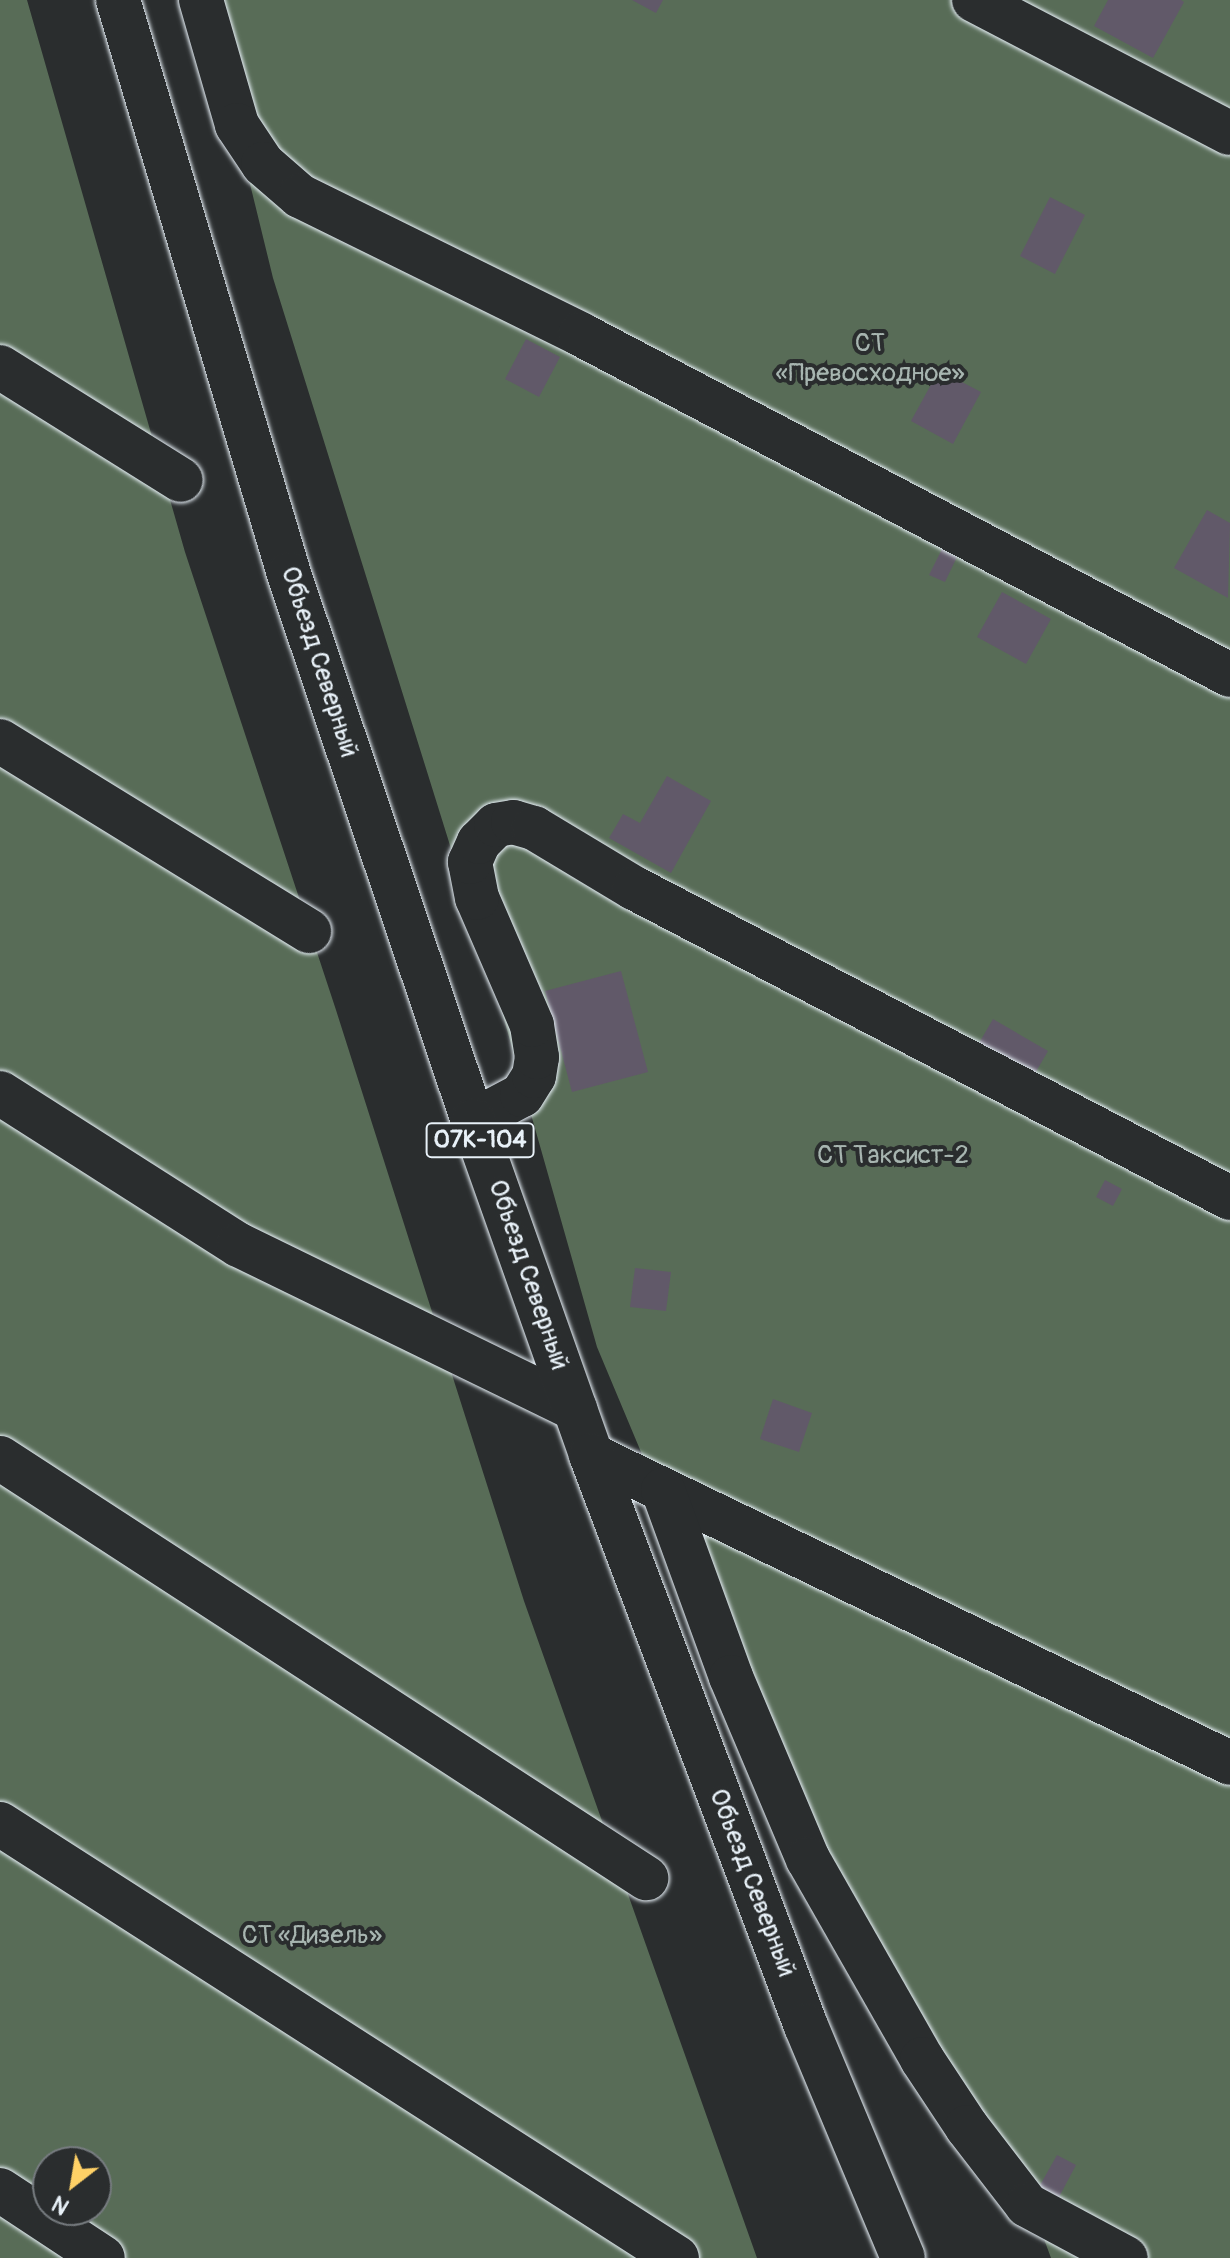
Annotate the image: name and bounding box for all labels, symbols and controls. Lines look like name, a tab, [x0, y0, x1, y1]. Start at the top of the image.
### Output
park label: СТ «Превосходное»	[775, 328, 965, 390]
street label: Обьезд Северный	[273, 563, 365, 761]
road number: 07К-104	[424, 1120, 536, 1160]
park label: СТ Таксист-2	[817, 1140, 969, 1172]
street label: Обьезд Северный	[481, 1176, 575, 1374]
street label: Обьезд Северный	[702, 1785, 802, 1981]
park label: СТ «Дизель»	[242, 1920, 382, 1952]
north arrow	[32, 2146, 112, 2226]
text: N	[47, 2189, 74, 2221]

